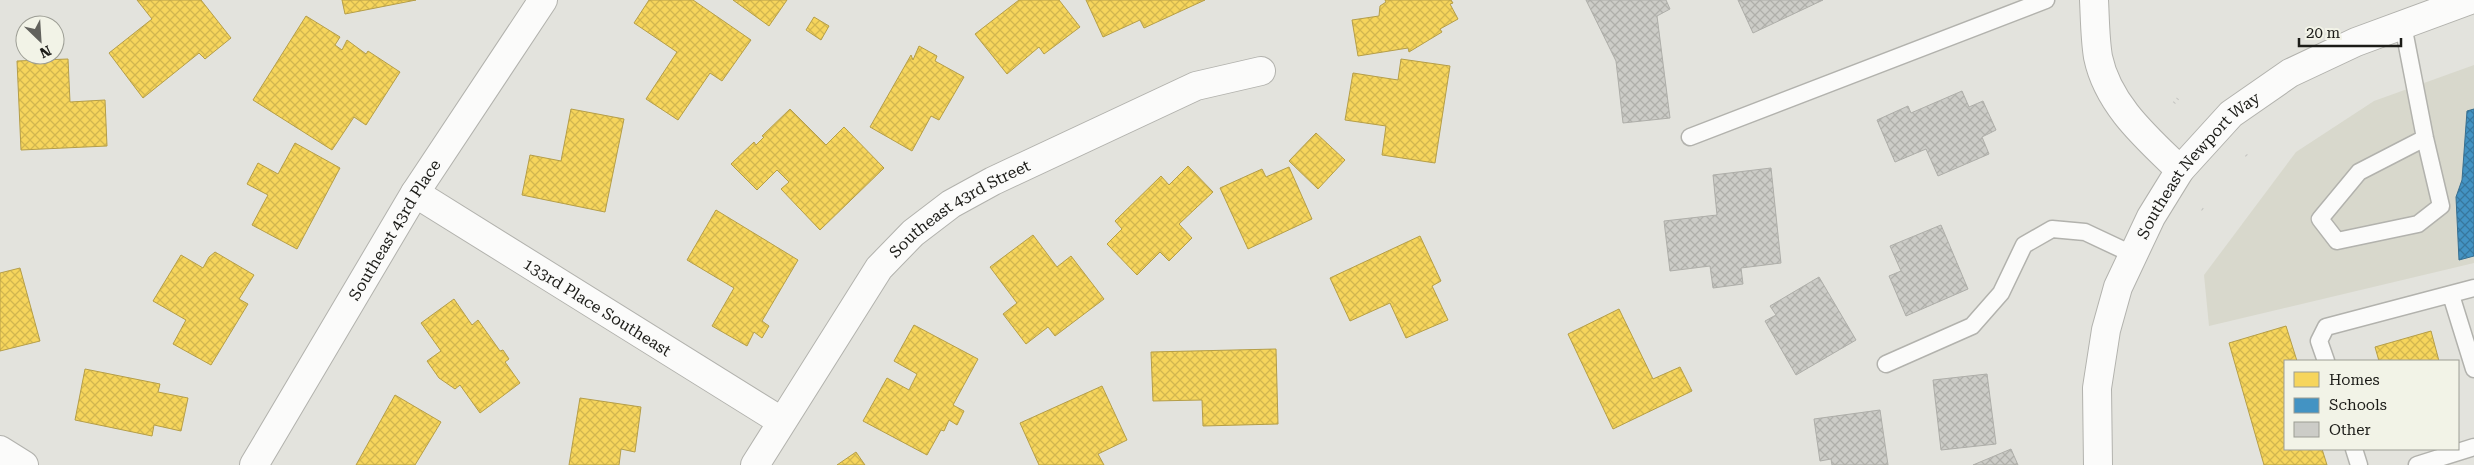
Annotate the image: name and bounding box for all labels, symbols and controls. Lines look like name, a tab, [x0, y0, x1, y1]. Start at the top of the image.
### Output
north arrow	[15, 15, 65, 65]
scale bar	[2299, 15, 2402, 47]
text: 20 m	[2306, 24, 2341, 42]
text: N	[37, 42, 54, 61]
street label: Southeast Newport Way	[2133, 88, 2264, 242]
street label: Southeast 43rd Place	[345, 156, 445, 304]
street label: Southeast 43rd Street	[885, 156, 1033, 262]
street label: 133rd Place Southeast	[520, 254, 675, 360]
legend	[2284, 360, 2459, 450]
text: Homes	[2329, 371, 2380, 389]
text: Schools	[2329, 396, 2387, 414]
text: Other	[2329, 421, 2371, 439]

